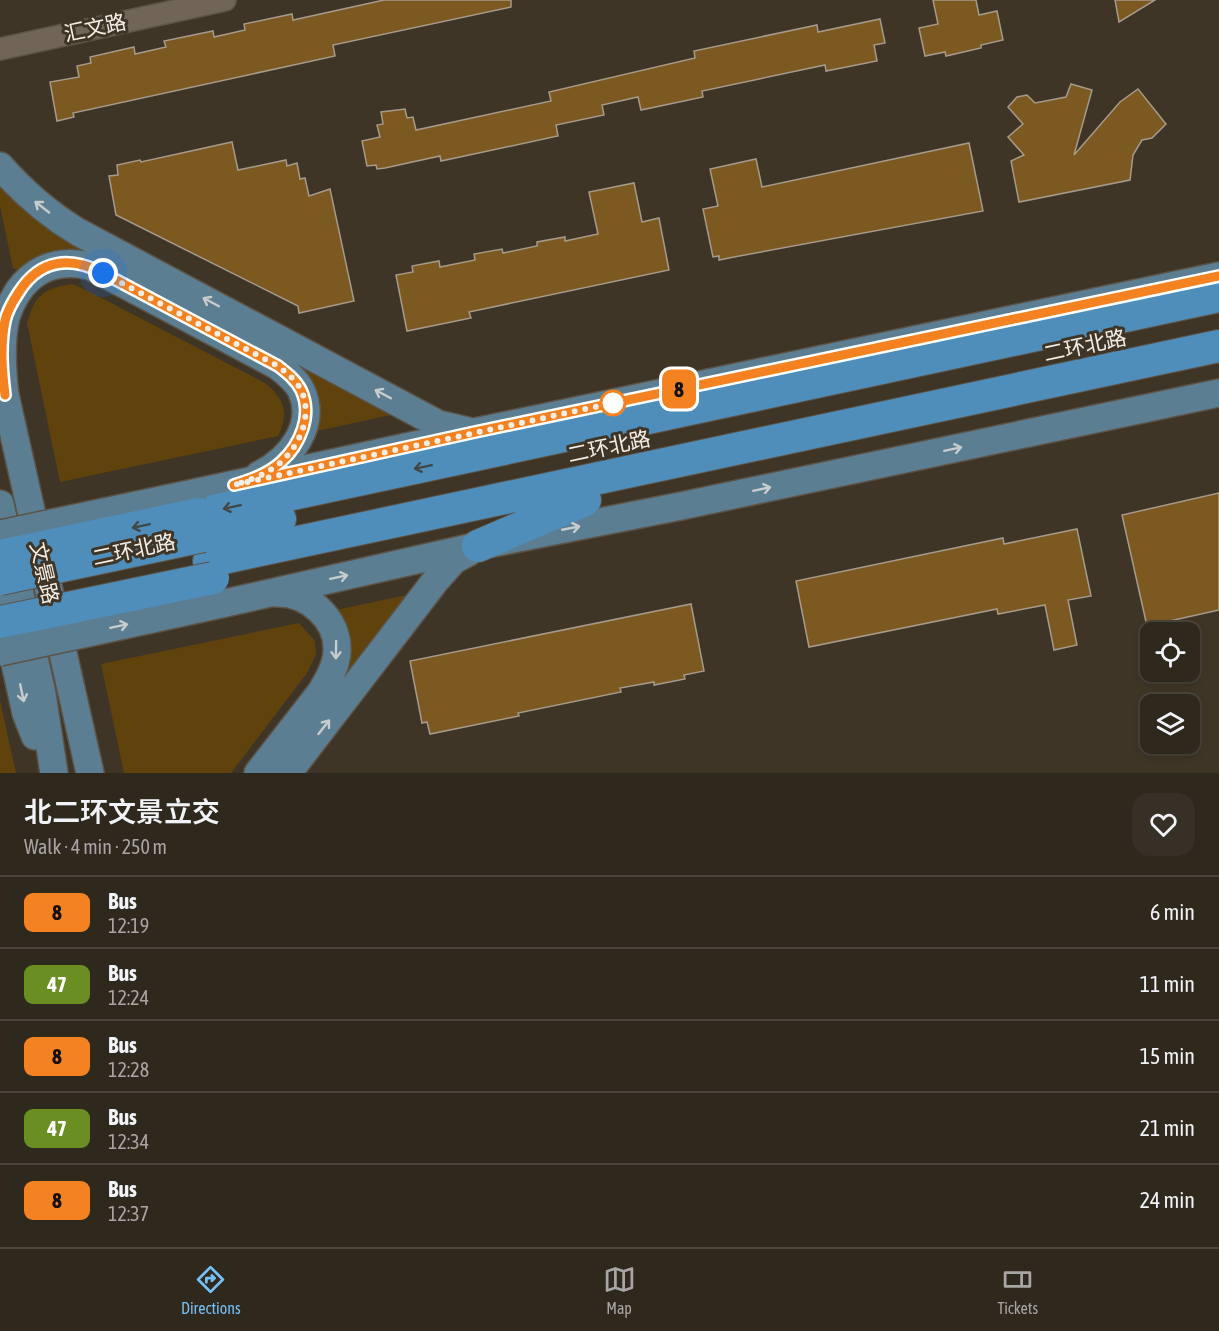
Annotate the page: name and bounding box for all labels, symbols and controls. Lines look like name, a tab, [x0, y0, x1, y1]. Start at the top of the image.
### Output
street label: 汇文路	[61, 9, 128, 45]
one-way arrow	[34, 200, 50, 213]
your location	[88, 258, 118, 288]
one-way arrow	[203, 296, 220, 308]
street label: 二环北路	[1041, 325, 1128, 365]
line badge: 8	[660, 370, 698, 408]
text: 8	[674, 377, 684, 401]
one-way arrow	[375, 387, 393, 399]
unlabelled marker	[600, 390, 626, 416]
street label: 二环北路	[565, 426, 652, 466]
one-way arrow	[942, 443, 962, 454]
one-way arrow	[413, 461, 432, 473]
one-way arrow	[752, 483, 771, 494]
one-way arrow	[223, 502, 242, 513]
one-way arrow	[132, 521, 152, 532]
one-way arrow	[561, 522, 580, 533]
street label: 二环北路	[90, 529, 177, 569]
street label: 文景路	[26, 539, 64, 606]
one-way arrow	[329, 571, 348, 583]
one-way arrow	[109, 620, 128, 632]
map controls	[1140, 622, 1200, 754]
button: locate	[1140, 622, 1200, 682]
one-way arrow	[330, 639, 341, 659]
one-way arrow	[16, 683, 28, 702]
button: layers	[1140, 694, 1200, 754]
one-way arrow	[317, 719, 330, 735]
button: heart	[1132, 793, 1195, 856]
text: 北二环文景立交	[24, 796, 220, 828]
text: Walk · 4 min · 250 m	[24, 835, 167, 858]
text: Bus	[108, 888, 137, 914]
text: 6 min	[1150, 899, 1195, 925]
text: 8	[52, 900, 62, 924]
text: 12:19	[108, 914, 149, 937]
text: Bus	[108, 960, 137, 986]
text: 11 min	[1140, 971, 1195, 997]
text: 47	[47, 972, 67, 996]
text: 12:24	[108, 986, 149, 1009]
text: Bus	[108, 1032, 137, 1058]
text: 15 min	[1140, 1043, 1195, 1069]
text: 8	[52, 1044, 62, 1068]
text: 12:28	[108, 1058, 149, 1081]
text: Bus	[108, 1104, 137, 1130]
text: 21 min	[1140, 1115, 1195, 1141]
text: 47	[47, 1116, 67, 1140]
text: 12:34	[108, 1130, 149, 1153]
text: Bus	[108, 1176, 137, 1202]
text: 24 min	[1140, 1187, 1195, 1213]
text: 8	[52, 1188, 62, 1212]
text: 12:37	[108, 1202, 149, 1225]
tab: Directions	[181, 1263, 241, 1317]
tab: Map	[603, 1263, 636, 1317]
tab: Tickets	[997, 1263, 1038, 1317]

